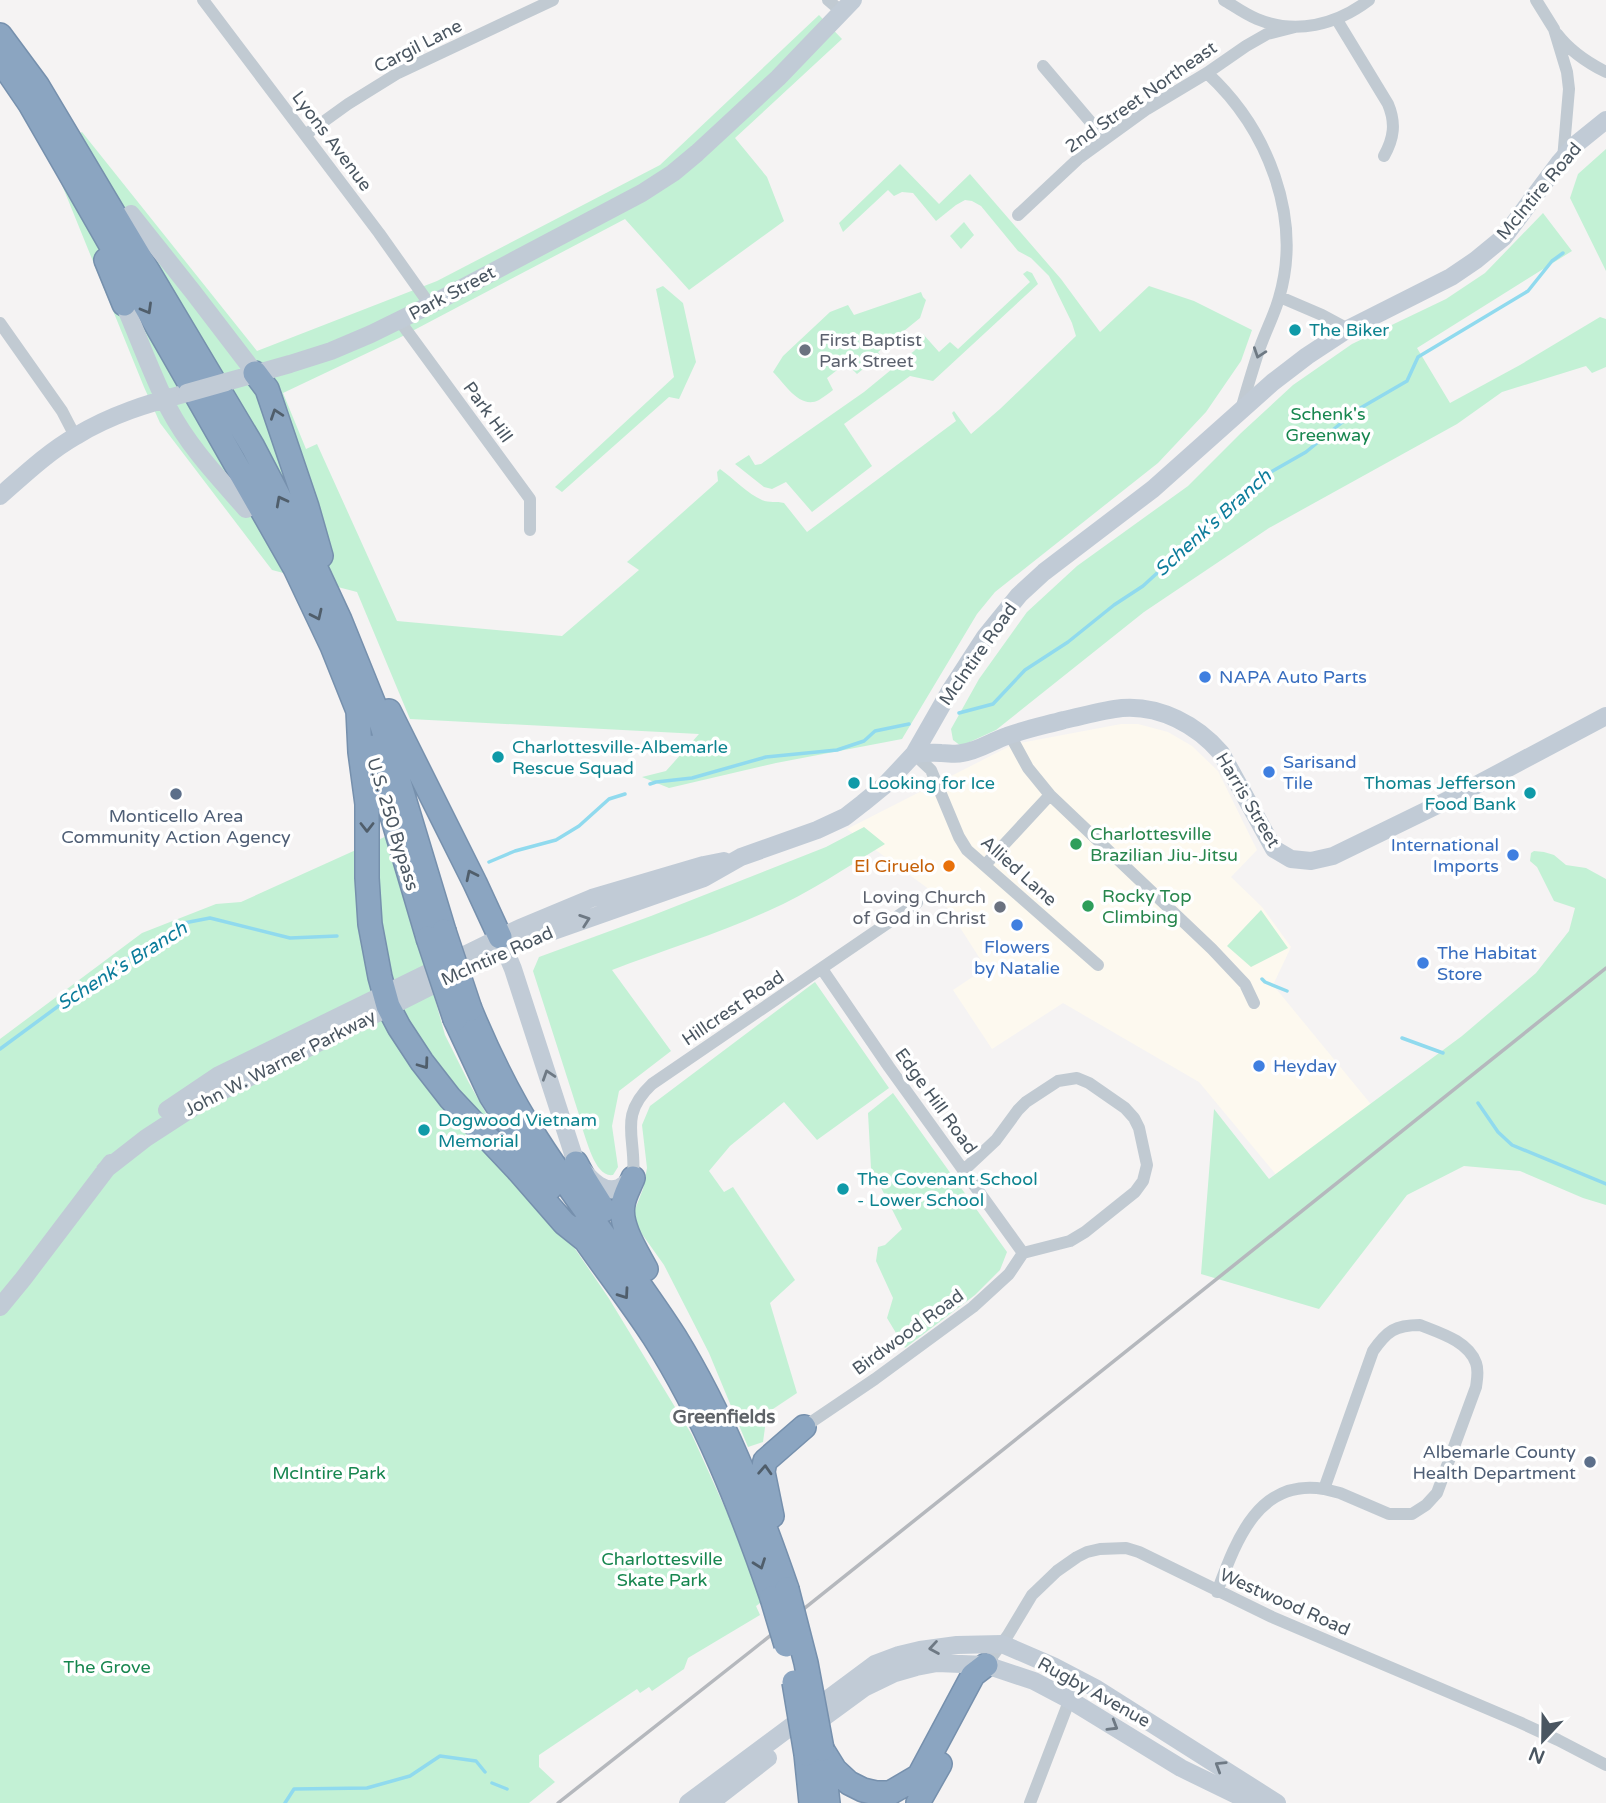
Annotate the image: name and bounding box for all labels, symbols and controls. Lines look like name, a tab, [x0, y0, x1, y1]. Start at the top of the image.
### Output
street label: Cargil Lane	[370, 14, 466, 78]
street label: 2nd Street Northeast	[1061, 36, 1221, 158]
street label: Lyons Avenue	[287, 87, 377, 195]
street label: McIntire Road	[1492, 138, 1586, 244]
street label: Park Street	[405, 261, 499, 325]
one-way arrow	[139, 301, 152, 314]
place label: The Biker	[1309, 319, 1389, 341]
marker: The Biker	[1287, 322, 1303, 338]
place label: First Baptist Park Street	[819, 329, 922, 372]
marker: First Baptist Park Street	[797, 342, 813, 358]
one-way arrow	[1253, 346, 1267, 358]
street label: Park Hill	[459, 377, 517, 447]
park label: Schenk's Greenway	[1285, 403, 1371, 446]
one-way arrow	[270, 409, 284, 421]
water label: Schenk's Branch	[1150, 465, 1276, 581]
one-way arrow	[276, 496, 290, 508]
street label: McIntire Road	[934, 598, 1022, 710]
one-way arrow	[309, 608, 323, 620]
place label: NAPA Auto Parts	[1219, 666, 1367, 688]
marker: NAPA Auto Parts	[1197, 669, 1213, 685]
place label: Charlottesville-Albemarle Rescue Squad	[512, 736, 728, 779]
marker: Charlottesville-Albemarle Rescue Squad	[490, 749, 506, 765]
street label: Harris Street	[1211, 749, 1285, 852]
place label: Sarisand Tile	[1283, 751, 1357, 794]
street label: U.S. 250 Bypass	[362, 755, 424, 893]
marker: Sarisand Tile	[1261, 764, 1277, 780]
place label: Looking for Ice	[868, 772, 995, 794]
place label: Thomas Jefferson Food Bank	[1364, 772, 1516, 815]
marker: Looking for Ice	[846, 775, 862, 791]
marker: Thomas Jefferson Food Bank	[1522, 785, 1538, 801]
marker: Monticello Area Community Action Agency	[168, 786, 184, 802]
place label: Monticello Area Community Action Agency	[61, 805, 291, 848]
one-way arrow	[359, 823, 375, 833]
place label: Charlottesville Brazilian Jiu-Jitsu	[1090, 823, 1238, 866]
street label: Allied Lane	[976, 831, 1062, 911]
place label: International Imports	[1391, 834, 1499, 877]
marker: Charlottesville Brazilian Jiu-Jitsu	[1068, 836, 1084, 852]
marker: International Imports	[1505, 847, 1521, 863]
place label: El Ciruelo	[854, 855, 935, 877]
marker: El Ciruelo	[941, 858, 957, 874]
one-way arrow	[465, 870, 479, 882]
place label: Rocky Top Climbing	[1102, 885, 1192, 928]
place label: Loving Church of God in Christ	[853, 886, 986, 929]
marker: Rocky Top Climbing	[1080, 898, 1096, 914]
marker: Loving Church of God in Christ	[992, 899, 1008, 915]
one-way arrow	[579, 914, 591, 928]
water label: Schenk's Branch	[53, 917, 191, 1015]
marker: Flowers by Natalie	[1009, 917, 1025, 933]
street label: McIntire Road	[437, 921, 557, 991]
place label: Flowers by Natalie	[974, 936, 1060, 979]
place label: The Habitat Store	[1437, 942, 1537, 985]
marker: The Habitat Store	[1415, 955, 1431, 971]
street label: Hillcrest Road	[678, 966, 788, 1050]
street label: John W. Warner Parkway	[181, 1005, 380, 1121]
street label: Edge Hill Road	[890, 1044, 982, 1158]
place label: Heyday	[1273, 1055, 1337, 1077]
one-way arrow	[416, 1056, 428, 1069]
marker: Heyday	[1251, 1058, 1267, 1074]
one-way arrow	[542, 1069, 556, 1081]
place label: Dogwood Vietnam Memorial	[438, 1109, 597, 1152]
marker: Dogwood Vietnam Memorial	[416, 1122, 432, 1138]
place label: The Covenant School - Lower School	[857, 1168, 1038, 1211]
marker: The Covenant School - Lower School	[835, 1181, 851, 1197]
street label: Birdwood Road	[848, 1284, 968, 1380]
one-way arrow	[616, 1286, 628, 1299]
district label: Greenfields	[673, 1406, 775, 1428]
place label: Albemarle County Health Department	[1412, 1441, 1576, 1484]
marker: Albemarle County Health Department	[1582, 1454, 1598, 1470]
park label: McIntire Park	[272, 1462, 386, 1484]
one-way arrow	[758, 1464, 773, 1475]
park label: Charlottesville Skate Park	[601, 1548, 723, 1591]
one-way arrow	[752, 1557, 766, 1569]
street label: Westwood Road	[1216, 1563, 1354, 1641]
one-way arrow	[928, 1640, 940, 1655]
street label: Rugby Avenue	[1034, 1652, 1154, 1732]
park label: The Grove	[63, 1656, 151, 1678]
north arrow	[1508, 1705, 1578, 1775]
one-way arrow	[1105, 1718, 1118, 1731]
text: N	[1526, 1742, 1548, 1768]
one-way arrow	[1214, 1762, 1227, 1775]

